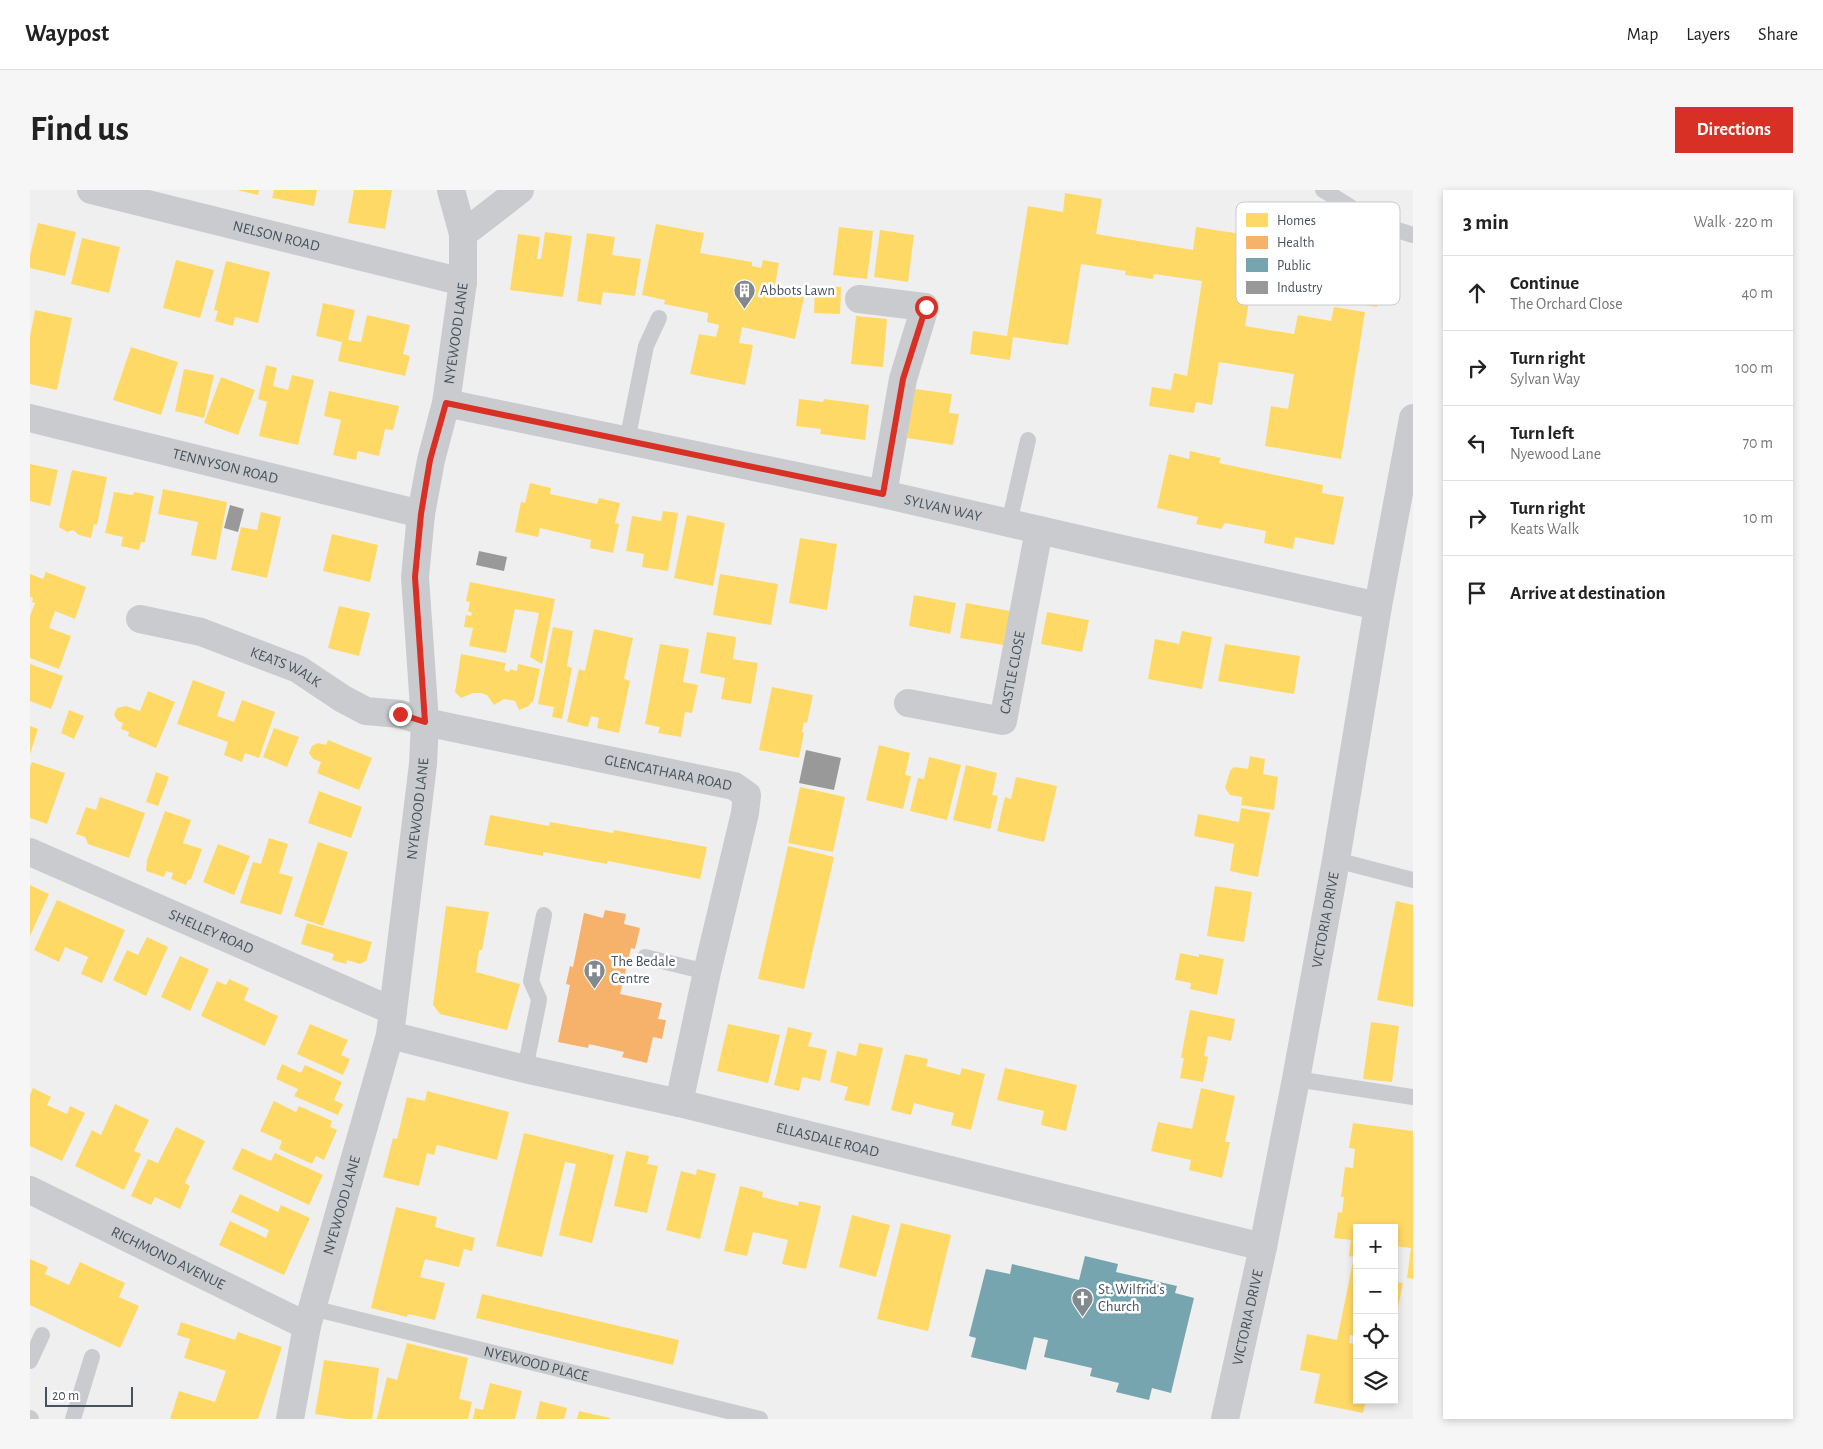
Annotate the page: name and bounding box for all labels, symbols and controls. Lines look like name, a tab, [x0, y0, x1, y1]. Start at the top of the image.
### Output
text: Waypost	[25, 22, 109, 46]
text: Map	[1627, 26, 1658, 44]
text: Layers	[1686, 26, 1730, 44]
text: Share	[1758, 26, 1798, 44]
button: Directions	[1675, 107, 1793, 153]
text: Find us	[30, 112, 129, 147]
legend	[1236, 202, 1400, 305]
text: 3 min	[1463, 212, 1509, 233]
text: Homes	[1277, 214, 1316, 228]
text: Walk · 220 m	[1694, 214, 1773, 230]
street label: NELSON ROAD	[231, 218, 322, 254]
text: Health	[1277, 236, 1314, 250]
text: Public	[1277, 259, 1311, 273]
text: Continue	[1510, 274, 1579, 293]
building icon: Abbots Lawn	[732, 278, 756, 309]
icon: ahead	[1463, 279, 1491, 307]
text: Industry	[1277, 281, 1323, 295]
street label: NYEWOOD LANE	[441, 282, 470, 385]
place label: Abbots Lawn	[760, 283, 835, 298]
text: 40 m	[1741, 285, 1773, 301]
route start	[915, 296, 938, 319]
text: The Orchard Close	[1510, 296, 1623, 312]
text: Turn right	[1510, 349, 1585, 368]
icon: right	[1463, 354, 1491, 382]
text: 100 m	[1735, 360, 1773, 376]
text: Sylvan Way	[1510, 371, 1580, 387]
text: Turn left	[1510, 424, 1574, 443]
icon: left	[1463, 429, 1491, 457]
text: 70 m	[1742, 435, 1773, 451]
street label: TENNYSON ROAD	[171, 446, 280, 486]
text: Nyewood Lane	[1510, 446, 1601, 462]
street label: SYLVAN WAY	[903, 492, 983, 524]
text: Turn right	[1510, 499, 1585, 518]
icon: right	[1463, 504, 1491, 532]
text: 10 m	[1744, 510, 1773, 526]
text: Keats Walk	[1510, 521, 1579, 537]
icon: arrive	[1463, 579, 1491, 607]
text: Arrive at destination	[1510, 584, 1666, 603]
street label: CASTLE CLOSE	[997, 630, 1027, 715]
street label: KEATS WALK	[248, 644, 324, 690]
route end	[389, 703, 412, 726]
street label: GLENCATHARA ROAD	[603, 752, 734, 793]
street label: NYEWOOD LANE	[404, 758, 431, 860]
street label: VICTORIA DRIVE	[1309, 871, 1341, 969]
street label: SHELLEY ROAD	[167, 906, 256, 957]
place label: The Bedale Centre	[611, 954, 676, 986]
hospital icon: The Bedale Centre	[583, 958, 607, 989]
street label: ELLASDALE ROAD	[775, 1120, 881, 1160]
street label: NYEWOOD LANE	[320, 1154, 363, 1257]
street label: RICHMOND AVENUE	[109, 1224, 228, 1292]
map controls	[1353, 1224, 1398, 1404]
button: +	[1353, 1224, 1398, 1269]
street label: VICTORIA DRIVE	[1230, 1268, 1265, 1367]
button: −	[1353, 1269, 1398, 1314]
place label: St. Wilfrid's Church	[1098, 1282, 1165, 1314]
church icon: St. Wilfrid's Church	[1070, 1286, 1094, 1317]
button: locate	[1353, 1314, 1398, 1359]
street label: NYEWOOD PLACE	[482, 1343, 590, 1384]
button: layers	[1353, 1359, 1398, 1404]
scale bar	[45, 1384, 132, 1407]
text: 20 m	[52, 1389, 79, 1403]

